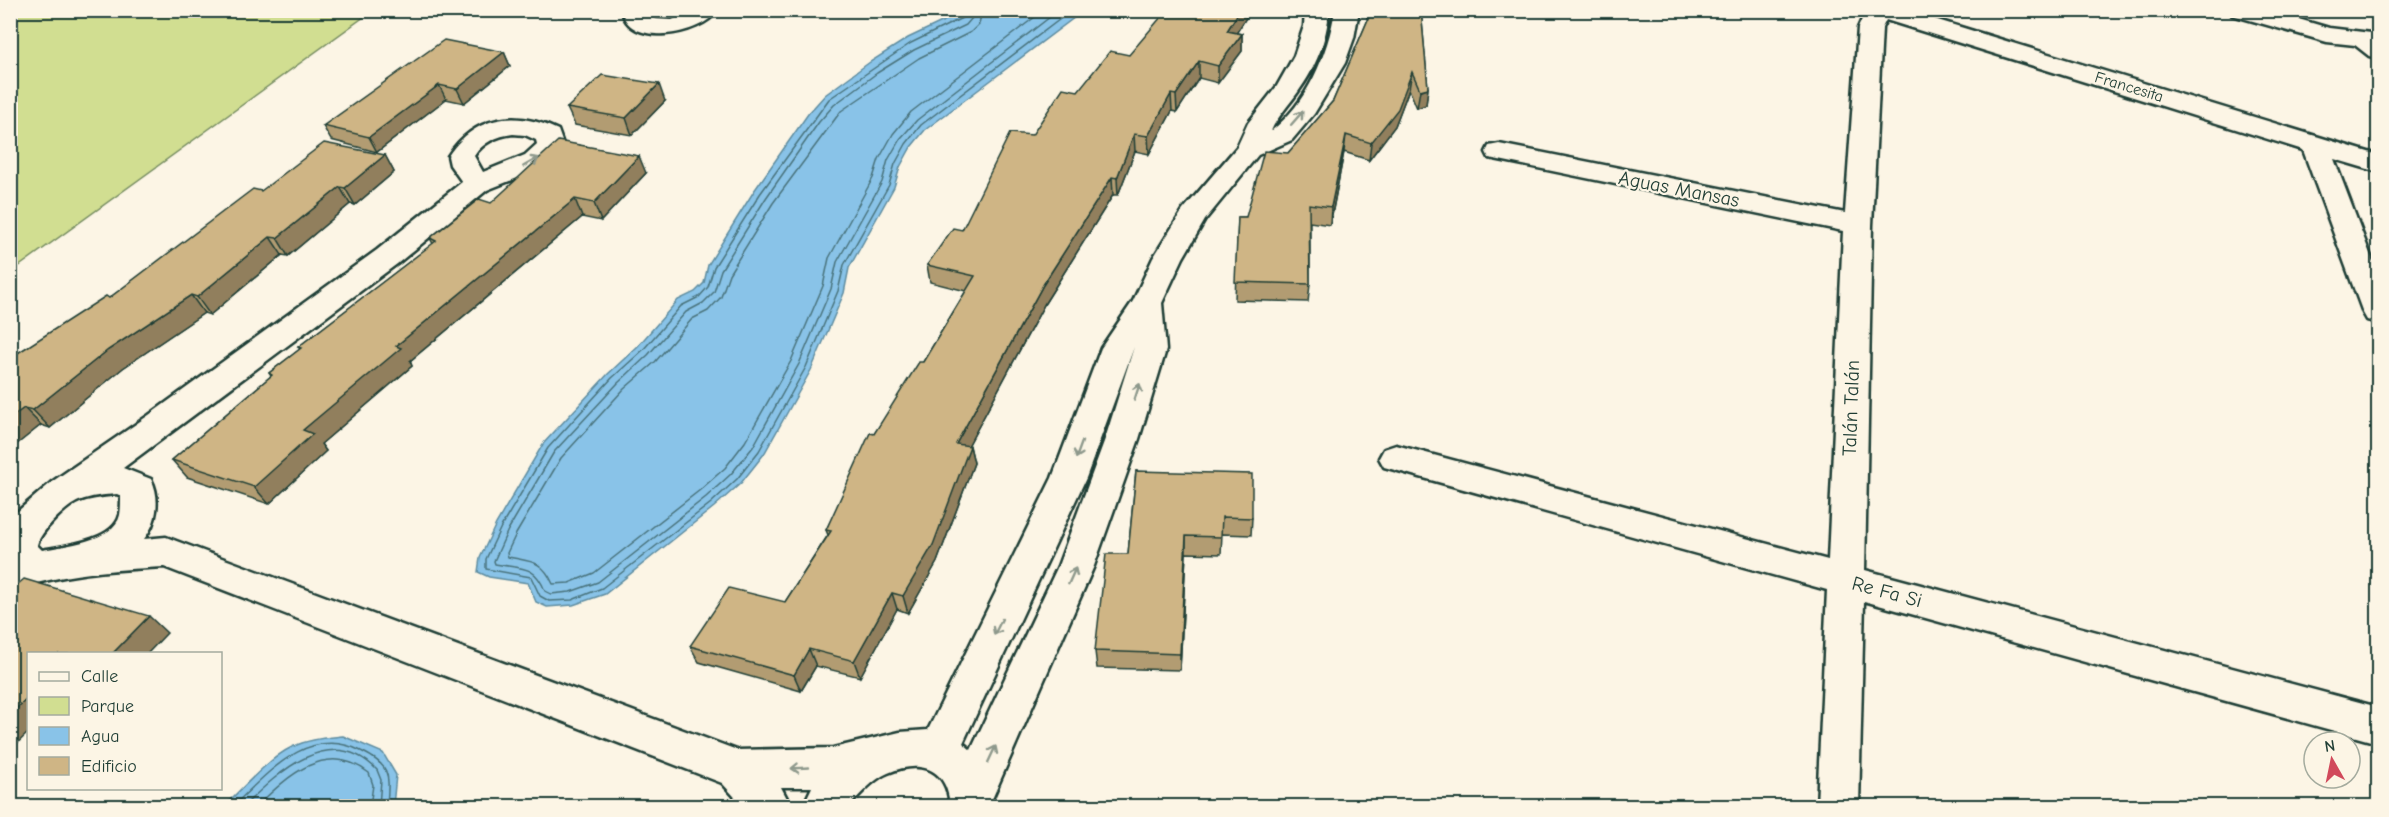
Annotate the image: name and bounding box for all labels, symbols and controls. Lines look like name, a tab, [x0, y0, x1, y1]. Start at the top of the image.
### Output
street label: Francesita	[2093, 68, 2165, 106]
one-way arrow	[1290, 111, 1304, 126]
one-way arrow	[522, 156, 539, 168]
street label: Aguas Mansas	[1617, 166, 1741, 212]
street label: Talán Talán	[1838, 360, 1864, 456]
one-way arrow	[1132, 383, 1143, 402]
one-way arrow	[1073, 441, 1084, 459]
one-way arrow	[1067, 567, 1078, 585]
street label: Re Fa Si	[1850, 572, 1924, 612]
one-way arrow	[991, 618, 1003, 636]
legend	[27, 652, 222, 790]
text: Calle	[81, 666, 118, 687]
text: Parque	[81, 696, 134, 717]
text: Agua	[81, 726, 119, 747]
north arrow	[2302, 730, 2362, 790]
text: N	[2323, 736, 2336, 756]
one-way arrow	[987, 745, 999, 763]
text: Edificio	[81, 756, 137, 777]
one-way arrow	[790, 763, 810, 774]

